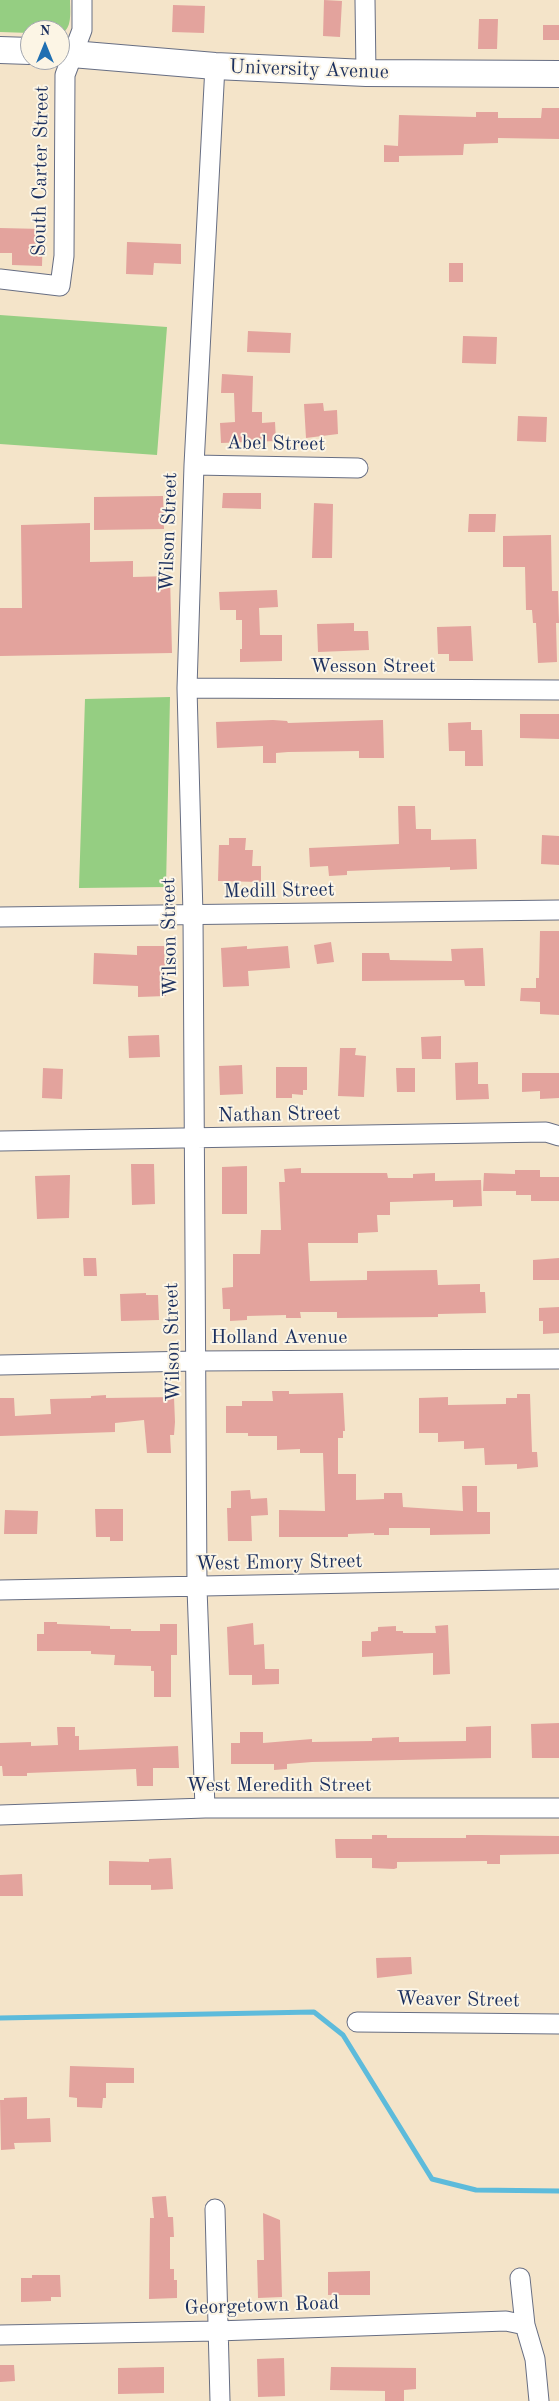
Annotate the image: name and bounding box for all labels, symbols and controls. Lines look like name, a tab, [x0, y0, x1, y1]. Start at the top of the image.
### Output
north arrow	[20, 20, 70, 70]
text: N	[40, 24, 50, 38]
street label: University Avenue	[229, 55, 389, 85]
street label: South Carter Street	[28, 85, 54, 257]
street label: Abel Street	[226, 431, 326, 457]
street label: Wilson Street	[155, 472, 183, 592]
street label: Wesson Street	[310, 655, 436, 679]
street label: Wilson Street	[157, 877, 183, 997]
street label: Medill Street	[223, 878, 335, 904]
street label: Nathan Street	[218, 1102, 340, 1128]
street label: Wilson Street	[160, 1282, 186, 1402]
street label: Holland Avenue	[211, 1326, 347, 1350]
street label: West Emory Street	[195, 1550, 363, 1576]
street label: West Meredith Street	[186, 1774, 372, 1798]
street label: Weaver Street	[396, 1987, 520, 2013]
street label: Georgetown Road	[184, 2291, 340, 2321]

